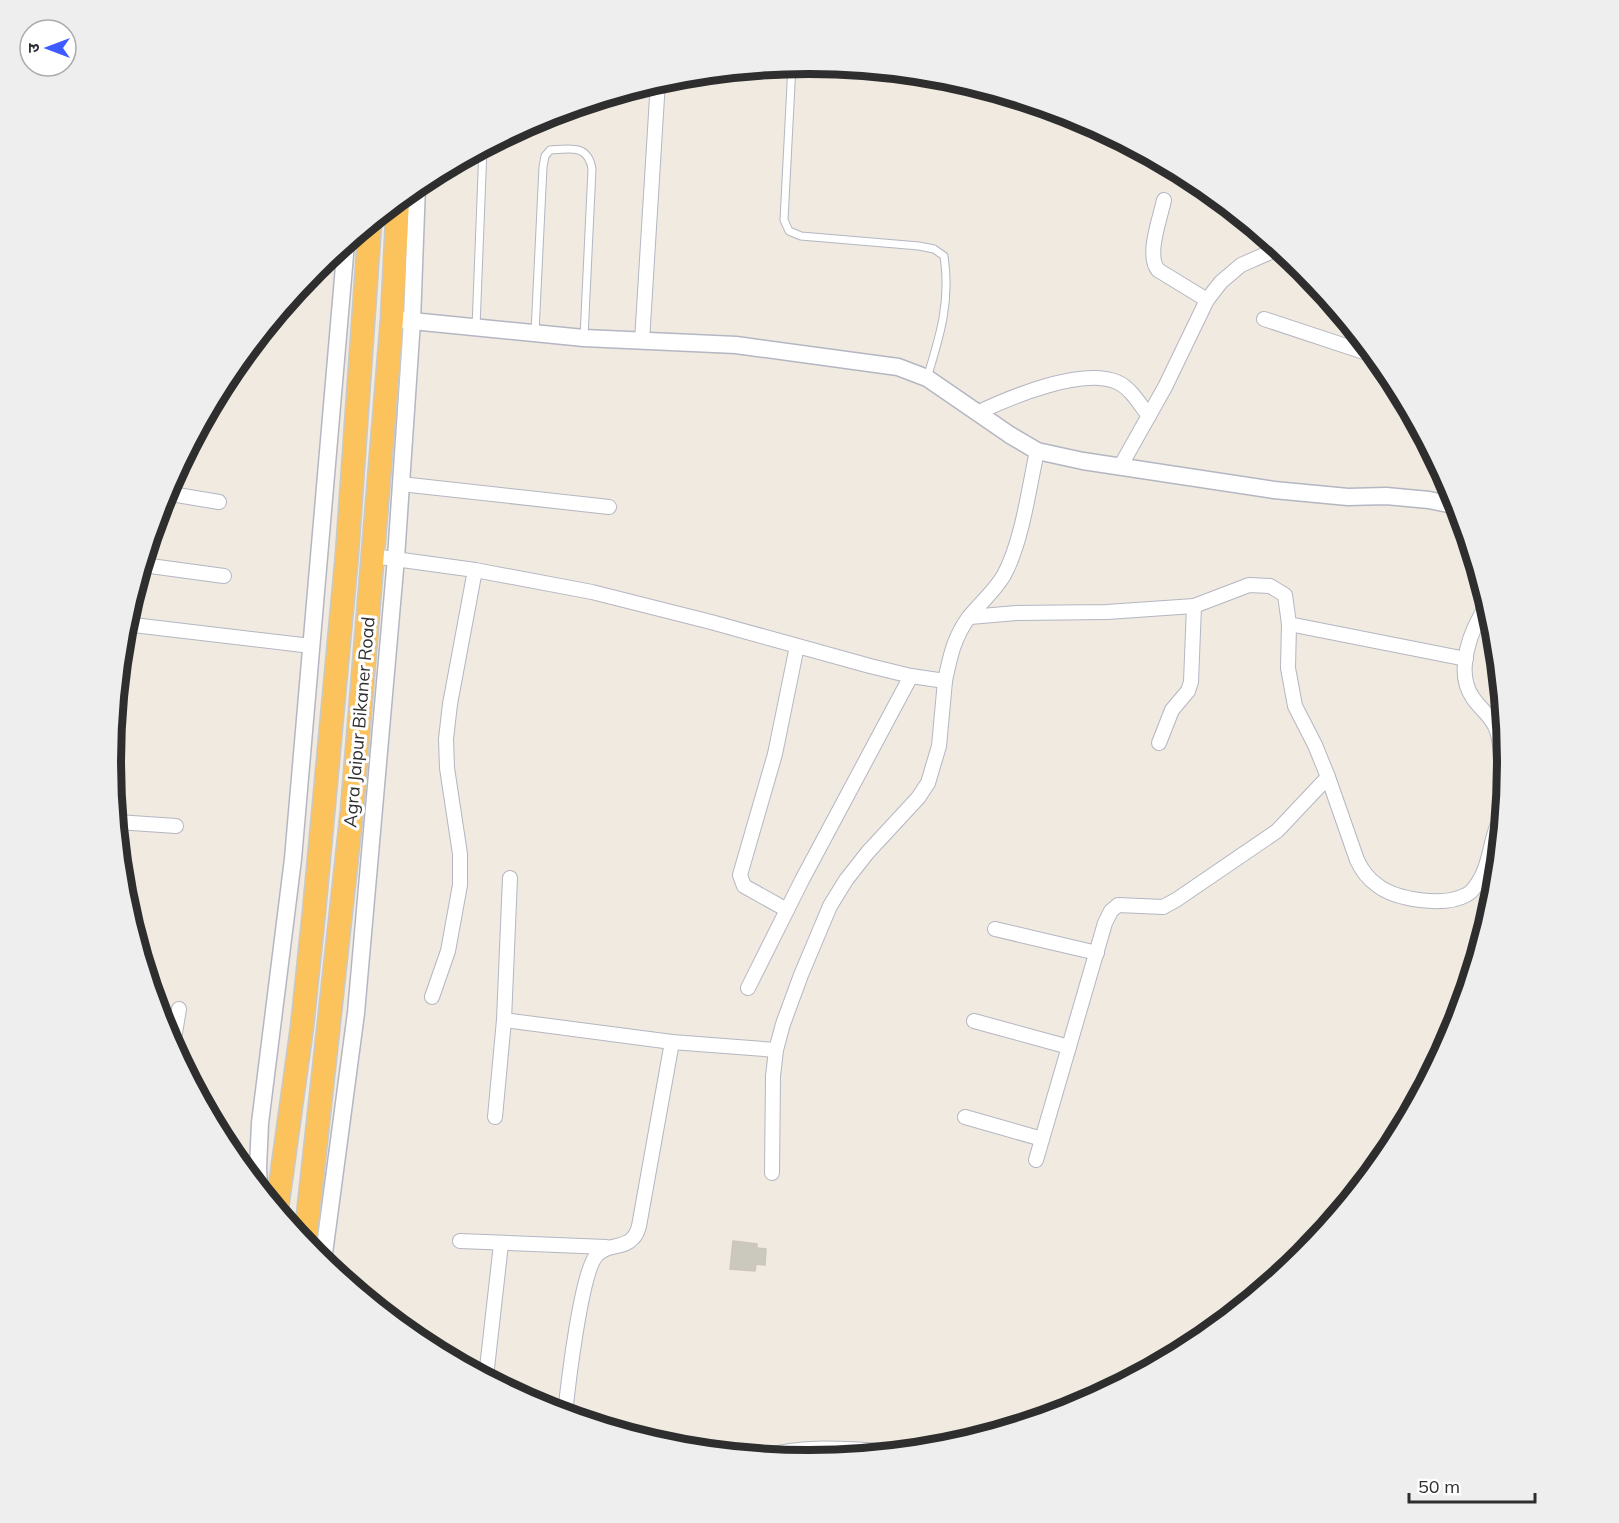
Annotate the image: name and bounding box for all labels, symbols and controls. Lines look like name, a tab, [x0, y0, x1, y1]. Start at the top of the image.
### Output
north arrow	[18, 18, 78, 78]
text: उ	[23, 43, 43, 53]
street label: Agra Jaipur Bikaner Road	[338, 616, 380, 828]
scale bar	[1409, 1466, 1535, 1504]
text: 50 m	[1418, 1475, 1460, 1498]

